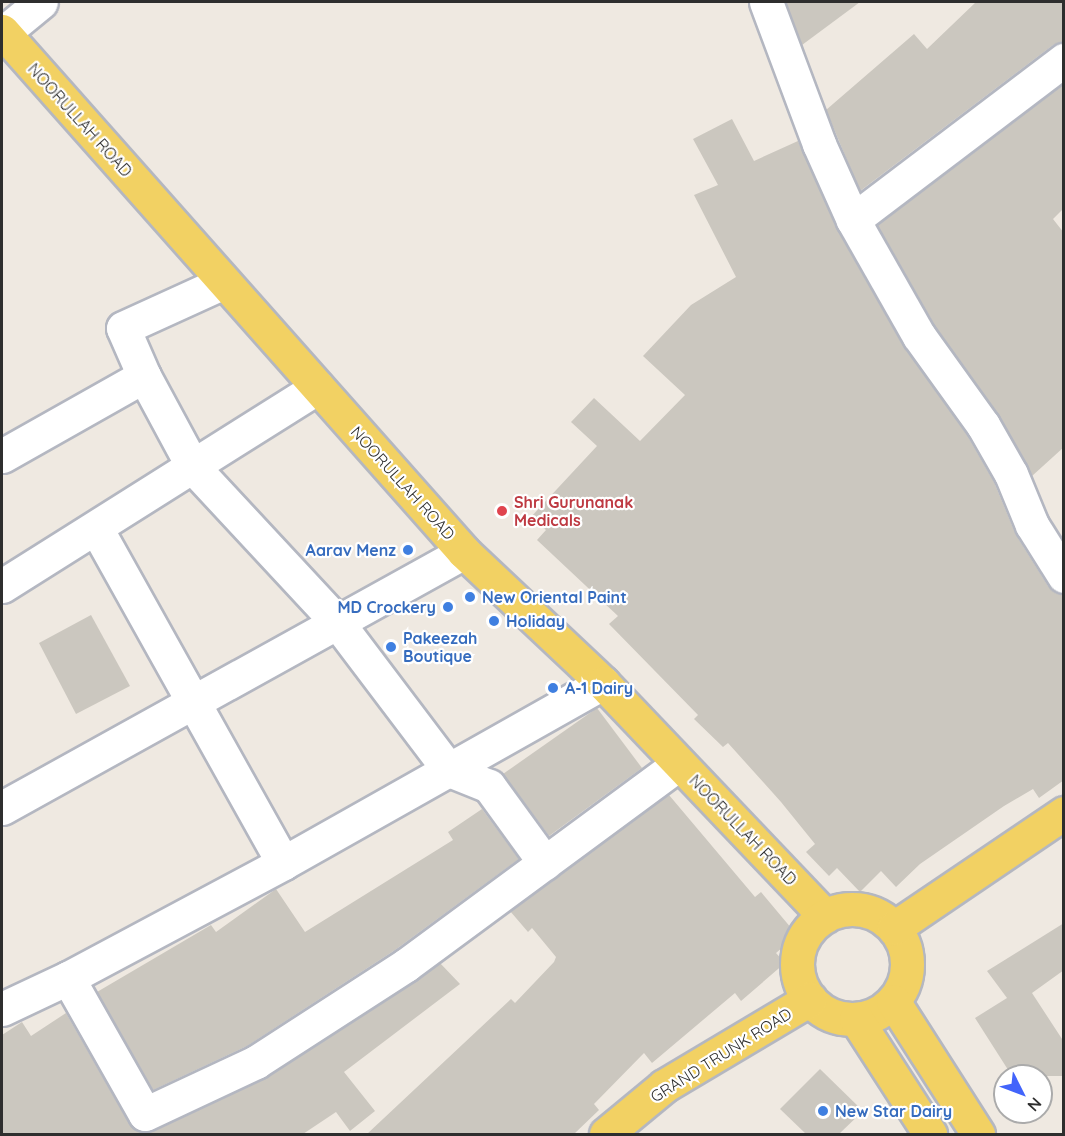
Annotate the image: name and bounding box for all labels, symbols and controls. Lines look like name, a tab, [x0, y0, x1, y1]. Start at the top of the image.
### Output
street label: NOORULLAH ROAD	[24, 59, 136, 181]
street label: NOORULLAH ROAD	[347, 422, 459, 544]
place label: Shri Gurunanak Medicals	[514, 492, 633, 530]
marker: Shri Gurunanak Medicals	[495, 504, 509, 518]
place label: Aarav Menz	[306, 540, 396, 560]
marker: Aarav Menz	[401, 543, 415, 557]
place label: New Oriental Paint	[482, 587, 627, 607]
marker: New Oriental Paint	[463, 590, 477, 604]
place label: MD Crockery	[338, 597, 436, 617]
marker: MD Crockery	[441, 600, 455, 614]
place label: Holiday	[506, 611, 565, 631]
marker: Holiday	[487, 614, 501, 628]
place label: Pakeezah Boutique	[403, 628, 477, 666]
marker: Pakeezah Boutique	[384, 640, 398, 654]
place label: A-1 Dairy	[565, 678, 633, 698]
marker: A-1 Dairy	[546, 681, 560, 695]
street label: NOORULLAH ROAD	[685, 771, 801, 889]
street label: GRAND TRUNK ROAD	[647, 1004, 795, 1106]
north arrow	[993, 1064, 1053, 1124]
text: N	[1024, 1094, 1046, 1116]
place label: New Star Dairy	[835, 1101, 952, 1121]
marker: New Star Dairy	[816, 1104, 830, 1118]

